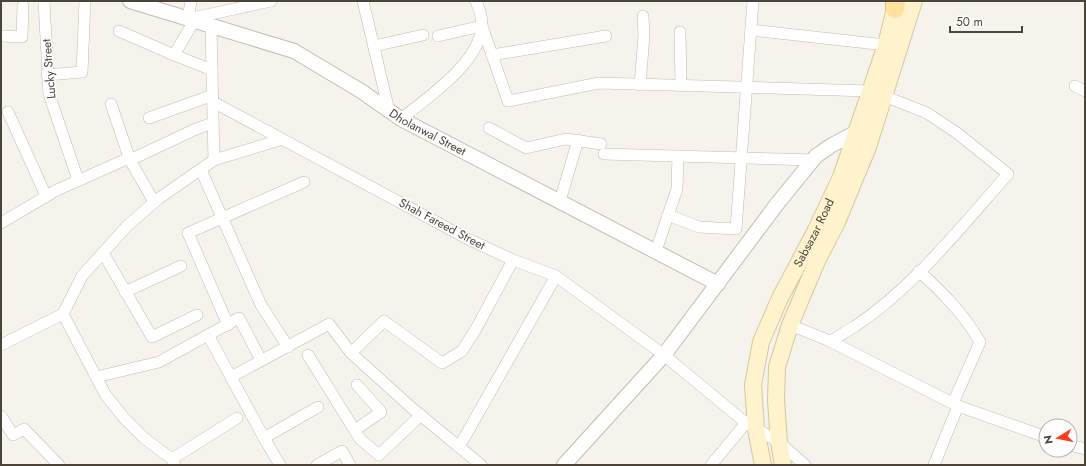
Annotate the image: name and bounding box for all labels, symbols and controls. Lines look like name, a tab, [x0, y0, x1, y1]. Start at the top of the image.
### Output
scale bar	[950, 8, 1022, 34]
text: 50 m	[956, 13, 983, 31]
street label: Lucky Street	[37, 38, 61, 100]
street label: Dholanwal Street	[385, 104, 469, 160]
street label: Shah Fareed Street	[396, 194, 488, 254]
street label: Sabsazar Road	[789, 195, 839, 270]
north arrow	[1038, 418, 1078, 458]
text: N	[1040, 434, 1057, 445]

